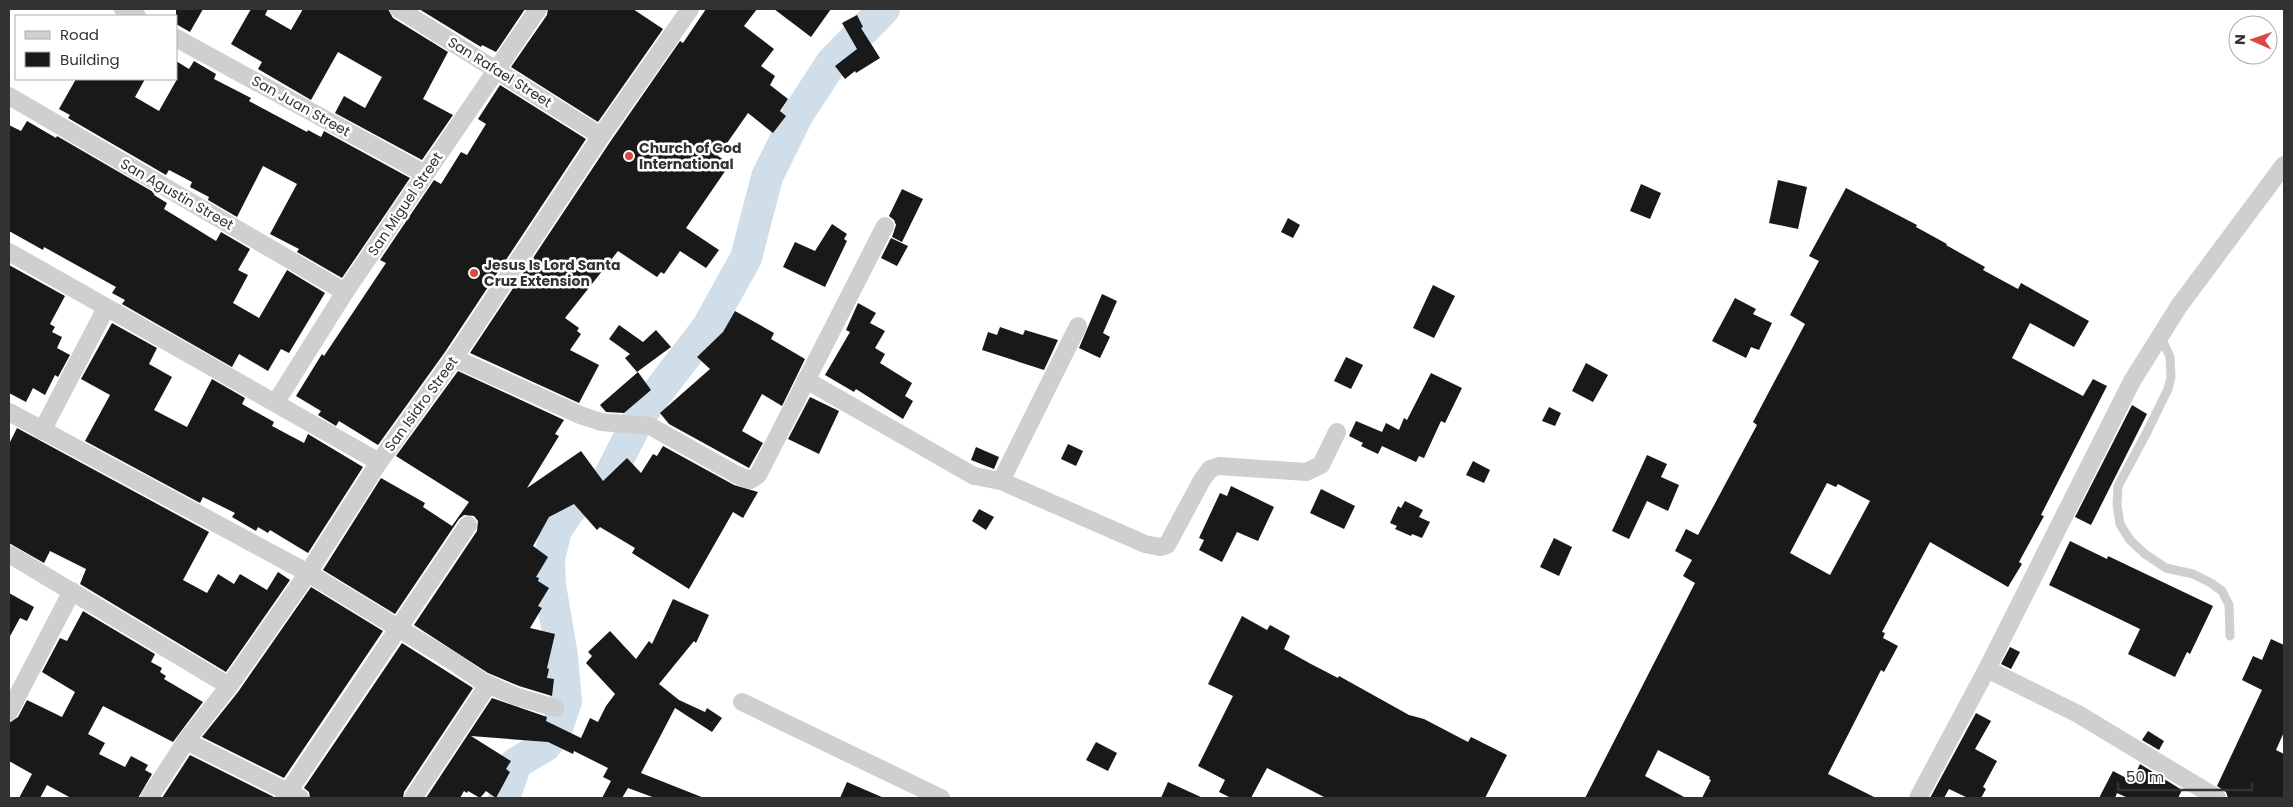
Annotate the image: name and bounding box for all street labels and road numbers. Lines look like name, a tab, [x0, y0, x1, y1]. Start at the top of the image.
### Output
street label: San Rafael Street	[444, 32, 556, 112]
street label: San Juan Street	[248, 71, 354, 141]
street label: San Miguel Street	[363, 148, 447, 260]
street label: San Agustin Street	[117, 153, 237, 235]
street label: San Isidro Street	[380, 352, 462, 456]

